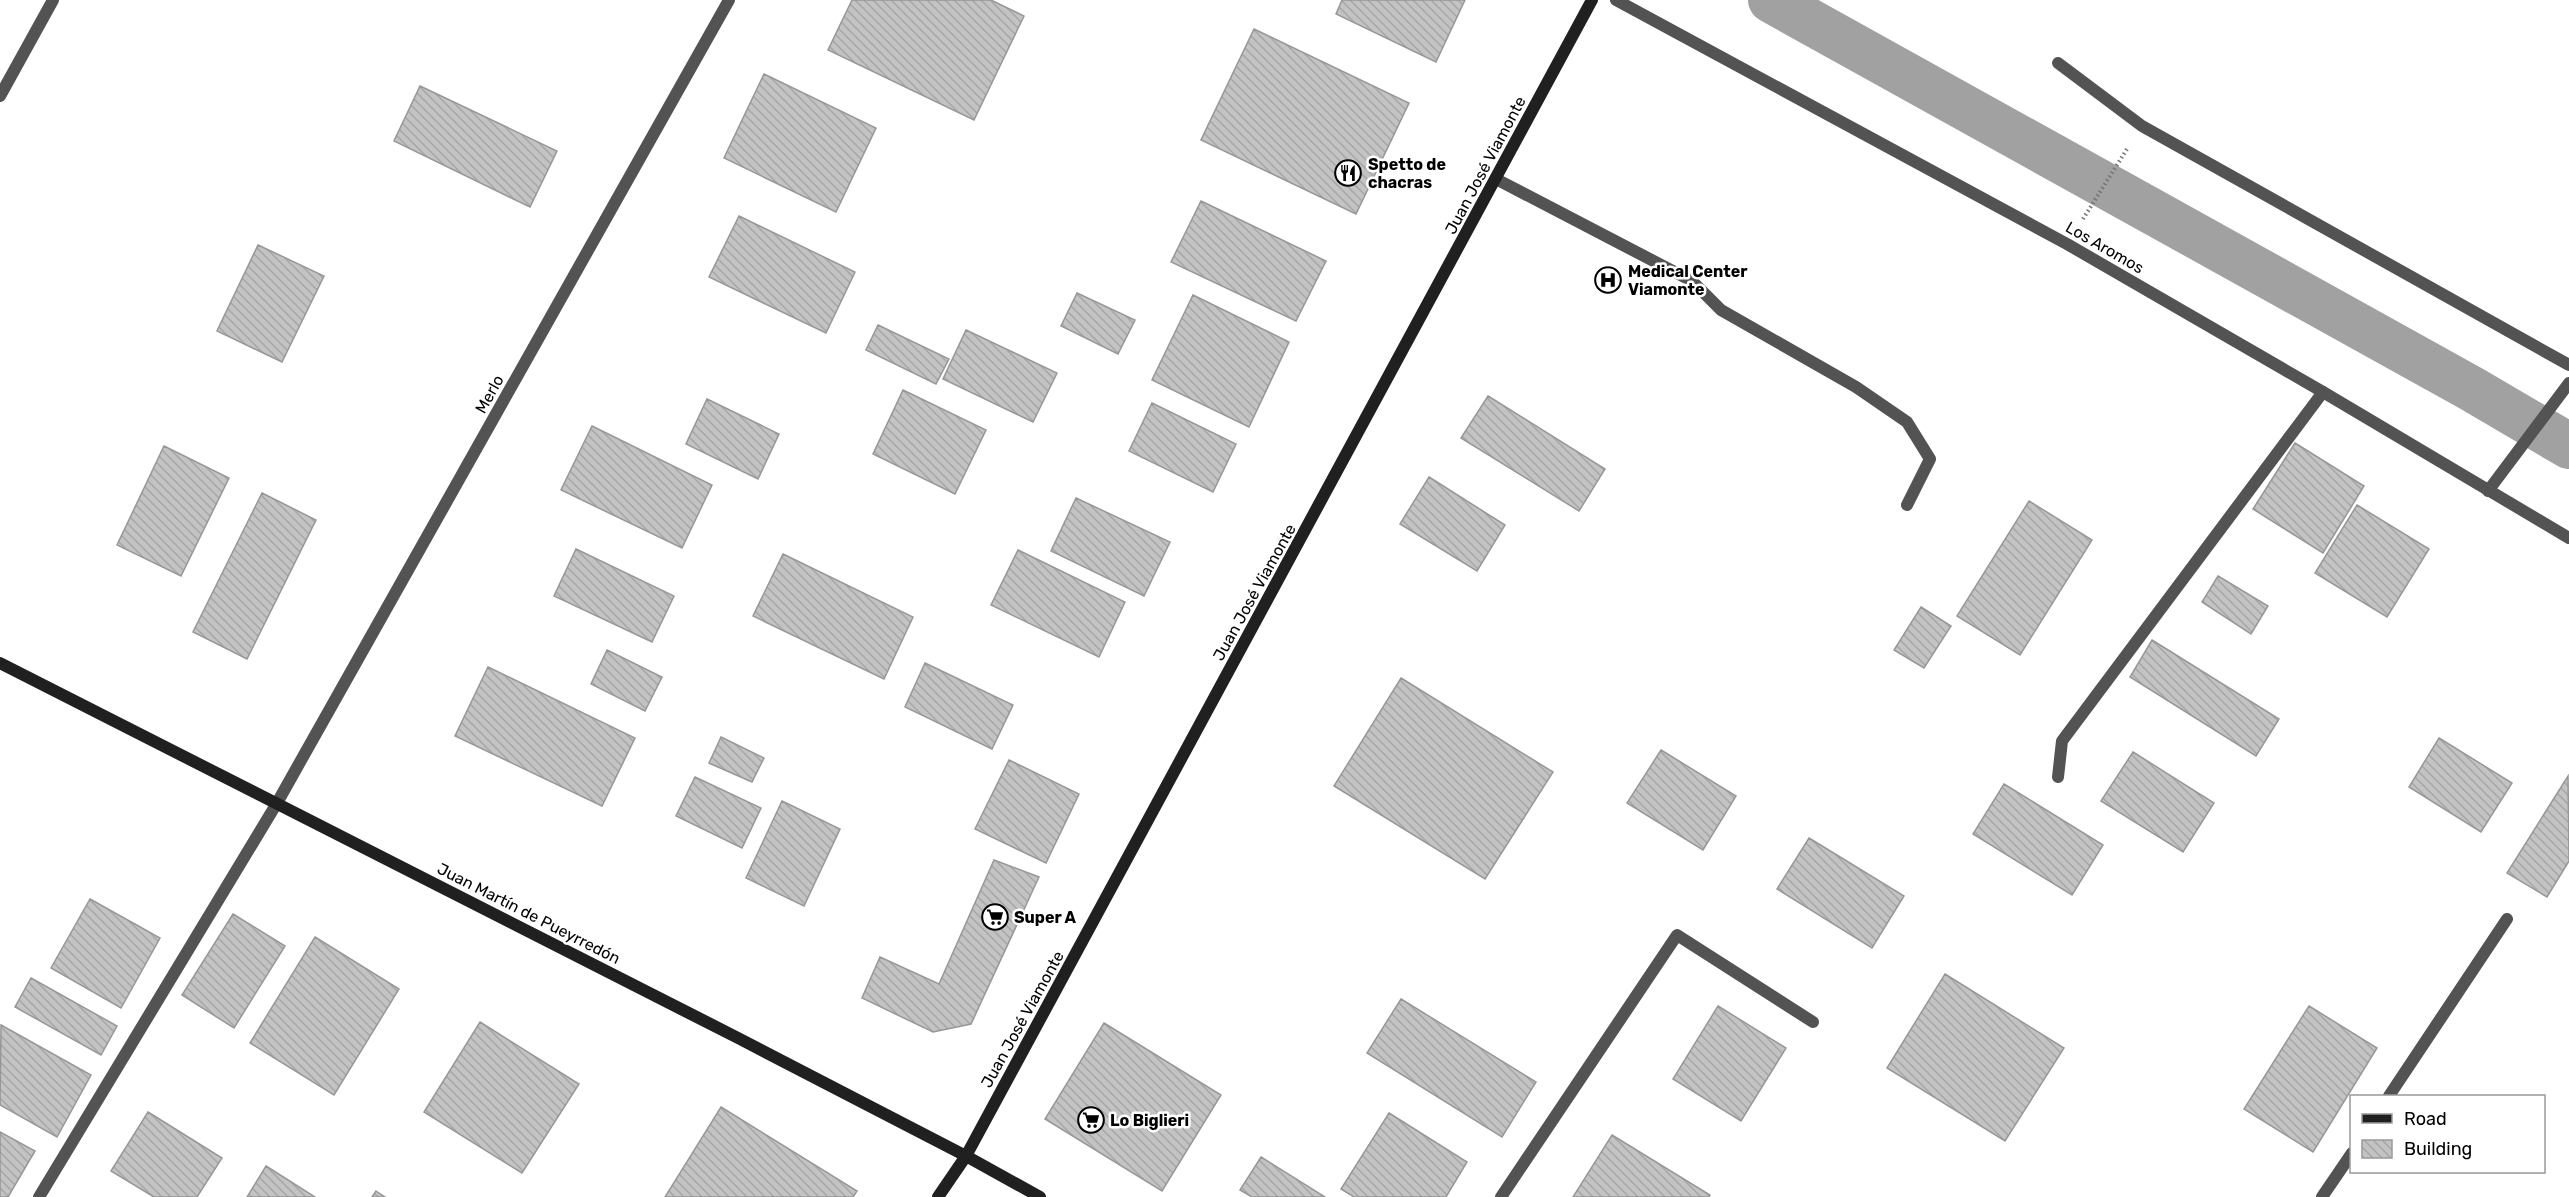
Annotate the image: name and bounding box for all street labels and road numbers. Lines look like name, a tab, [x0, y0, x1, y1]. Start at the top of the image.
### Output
street label: Juan José Viamonte	[1441, 93, 1530, 237]
street label: Los Aromos	[2062, 217, 2147, 277]
street label: Merlo	[471, 372, 508, 417]
street label: Juan José Viamonte	[1209, 521, 1300, 664]
street label: Juan Martín de Pueyrredón	[434, 859, 623, 968]
street label: Juan José Viamonte	[977, 948, 1068, 1091]

